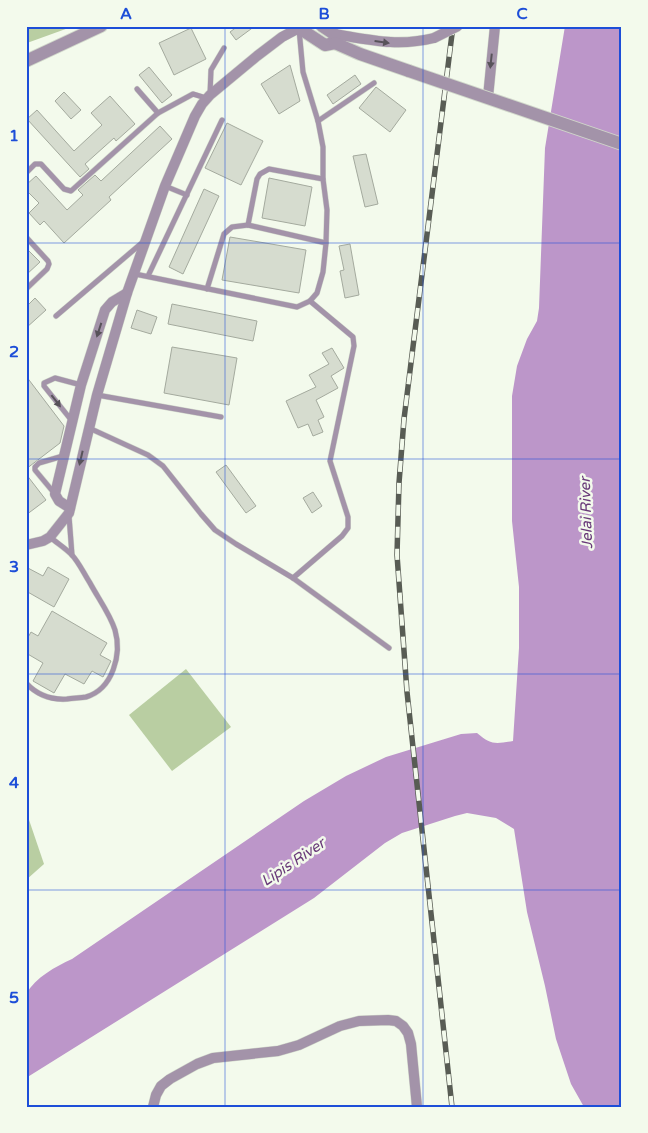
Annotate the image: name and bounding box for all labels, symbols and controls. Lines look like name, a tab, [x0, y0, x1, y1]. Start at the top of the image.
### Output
text: A	[120, 4, 132, 24]
text: B	[318, 4, 330, 24]
text: C	[516, 4, 528, 24]
one-way arrow	[374, 38, 390, 46]
one-way arrow	[487, 54, 495, 70]
text: 1	[9, 126, 19, 146]
one-way arrow	[95, 323, 103, 338]
text: 2	[9, 342, 19, 362]
one-way arrow	[51, 394, 61, 408]
one-way arrow	[77, 451, 85, 466]
water label: Jelai River	[576, 475, 596, 549]
text: 3	[9, 557, 19, 577]
text: 4	[9, 773, 19, 793]
water label: Lipis River	[258, 833, 330, 890]
text: 5	[9, 988, 19, 1008]

